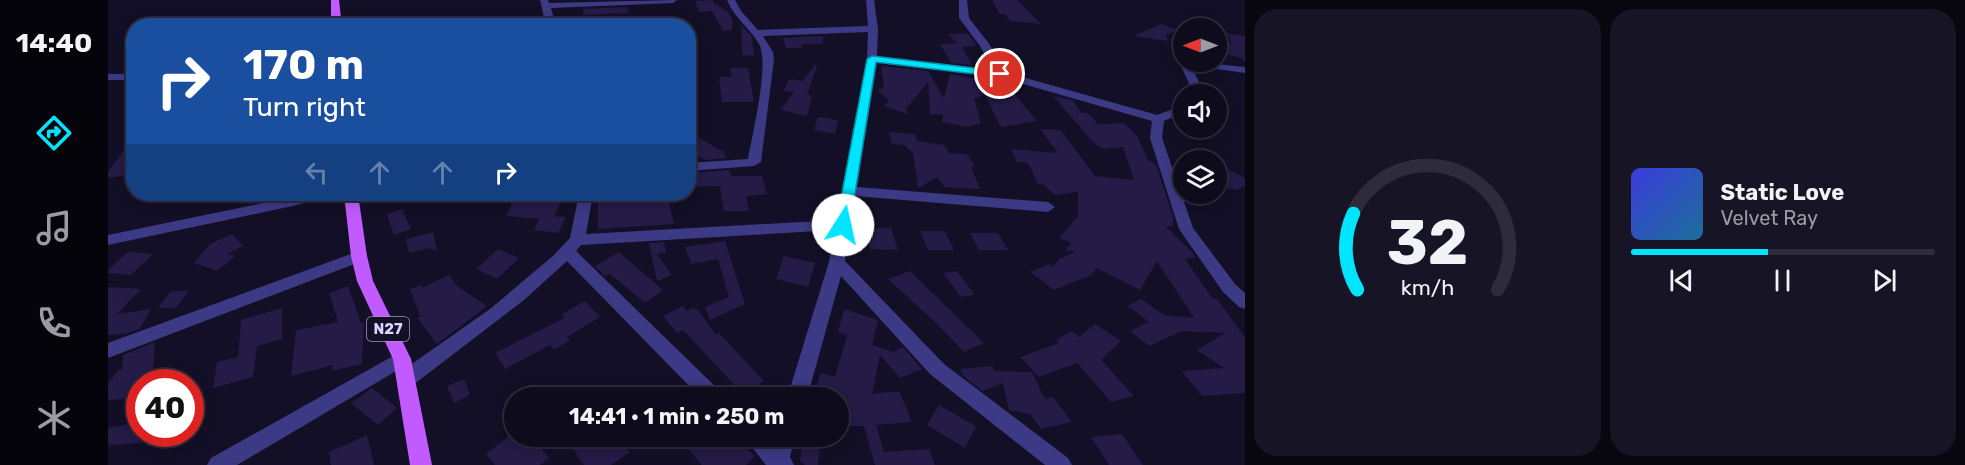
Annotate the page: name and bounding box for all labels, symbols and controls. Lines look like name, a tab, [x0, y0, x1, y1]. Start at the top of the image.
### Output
north arrow	[1173, 18, 1227, 72]
map controls	[1173, 18, 1227, 204]
text: 14:40	[16, 27, 92, 59]
text: 170 m	[243, 40, 364, 90]
icon: right	[144, 42, 222, 120]
pin	[974, 48, 1025, 99]
icon: arrive	[983, 57, 1016, 90]
button: sound	[1173, 84, 1227, 138]
text: Turn right	[243, 91, 366, 123]
icon: directions	[33, 112, 75, 154]
button: layers	[1173, 150, 1227, 204]
icon: left	[300, 156, 333, 189]
icon: ahead	[363, 156, 396, 189]
icon: ahead	[426, 156, 459, 189]
icon: right	[489, 156, 522, 189]
text: Static Love	[1721, 179, 1844, 206]
position arrow	[811, 193, 875, 257]
text: 32	[1386, 206, 1468, 280]
text: Velvet Ray	[1721, 206, 1818, 230]
icon: music	[33, 207, 75, 249]
icon: previous	[1665, 264, 1698, 297]
icon: pause	[1766, 264, 1799, 297]
icon: next	[1868, 264, 1901, 297]
text: km/h	[1400, 275, 1454, 300]
icon: phone	[33, 302, 75, 344]
road number: N27	[367, 317, 409, 341]
speed limit sign: 40	[126, 369, 204, 447]
icon: climate	[33, 397, 75, 439]
text: 14:41 · 1 min · 250 m	[569, 403, 784, 430]

